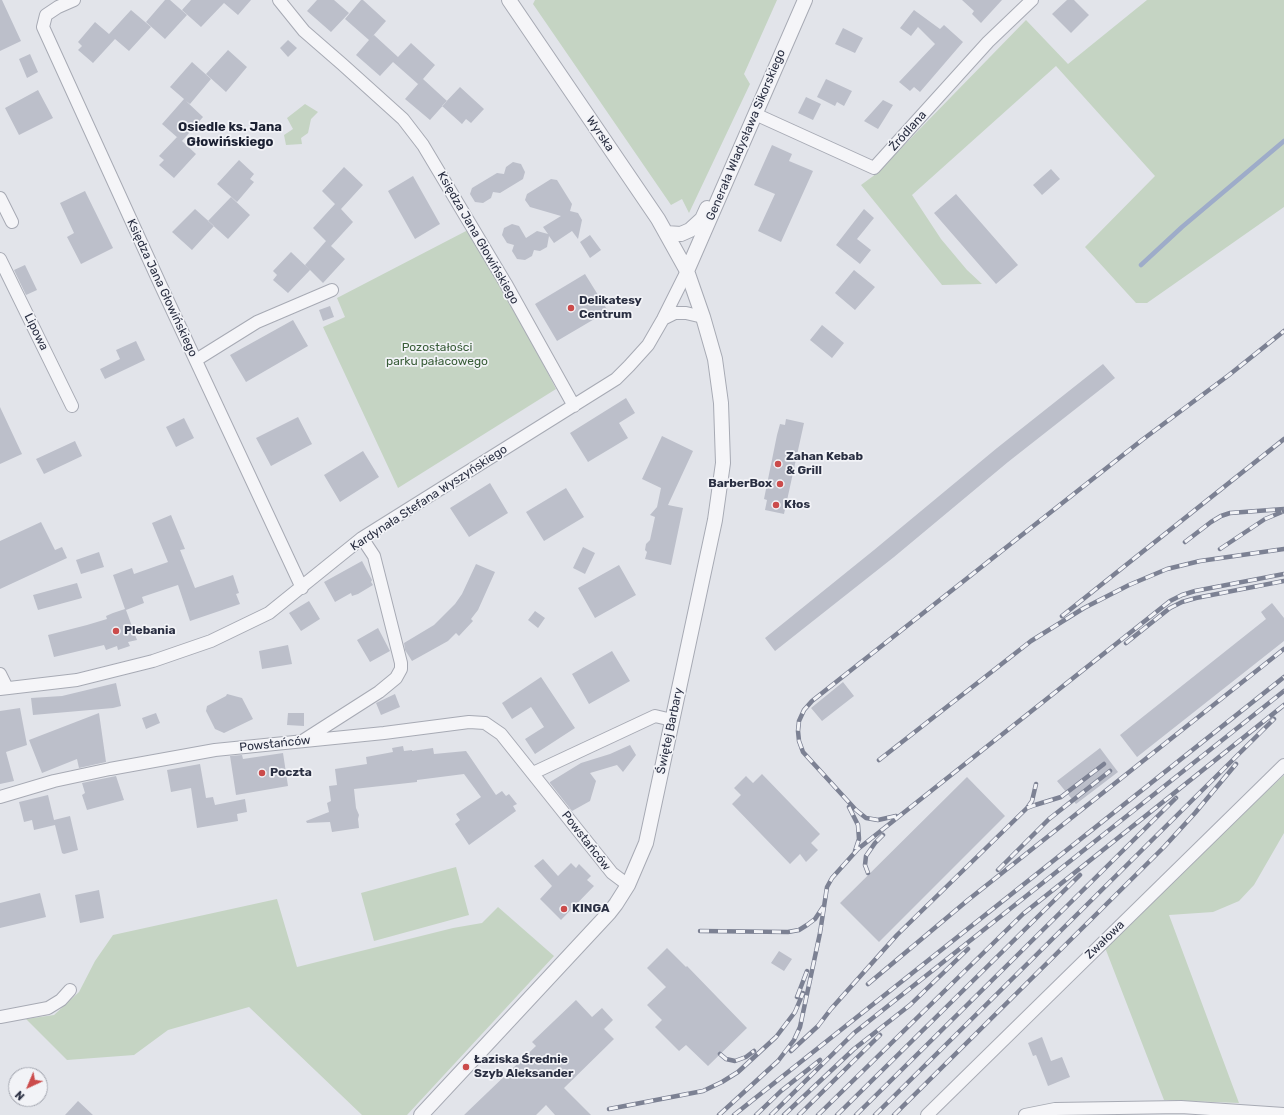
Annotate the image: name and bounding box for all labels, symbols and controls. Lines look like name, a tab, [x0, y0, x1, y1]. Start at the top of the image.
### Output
street label: Generała Władysława Sikorskiego	[703, 47, 789, 223]
street label: Źródlana	[886, 108, 930, 154]
street label: Wyrska	[583, 114, 617, 154]
district label: Osiedle ks. Jana Głowińskiego	[178, 119, 282, 150]
street label: Księdza Jana Głowińskiego	[434, 169, 522, 307]
street label: Księdza Jana Głowińskiego	[124, 217, 200, 359]
place label: Delikatesy Centrum	[579, 294, 642, 322]
marker: Delikatesy Centrum	[566, 303, 576, 313]
street label: Lipowa	[21, 311, 51, 353]
park label: Pozostałości parku pałacowego	[386, 341, 488, 369]
street label: Kardynała Stefana Wyszyńskiego	[348, 442, 510, 554]
place label: Zahan Kebab & Grill	[786, 450, 863, 478]
marker: Zahan Kebab & Grill	[773, 459, 783, 469]
place label: BarberBox	[708, 477, 772, 491]
marker: BarberBox	[775, 479, 785, 489]
place label: Kłos	[784, 498, 810, 512]
marker: Kłos	[771, 500, 781, 510]
place label: Plebania	[124, 624, 176, 638]
marker: Plebania	[111, 626, 121, 636]
street label: Świętej Barbary	[654, 686, 686, 776]
street label: Powstańców	[239, 733, 311, 755]
place label: Poczta	[270, 766, 312, 780]
marker: Poczta	[257, 768, 267, 778]
street label: Powstańców	[558, 808, 614, 874]
place label: KINGA	[572, 902, 610, 916]
marker: KINGA	[559, 904, 569, 914]
street label: Zwałowa	[1082, 918, 1128, 962]
place label: Łaziska Średnie Szyb Aleksander	[474, 1053, 573, 1081]
marker: Łaziska Średnie Szyb Aleksander	[461, 1062, 471, 1072]
north arrow	[8, 1067, 48, 1107]
text: N	[13, 1088, 27, 1103]

